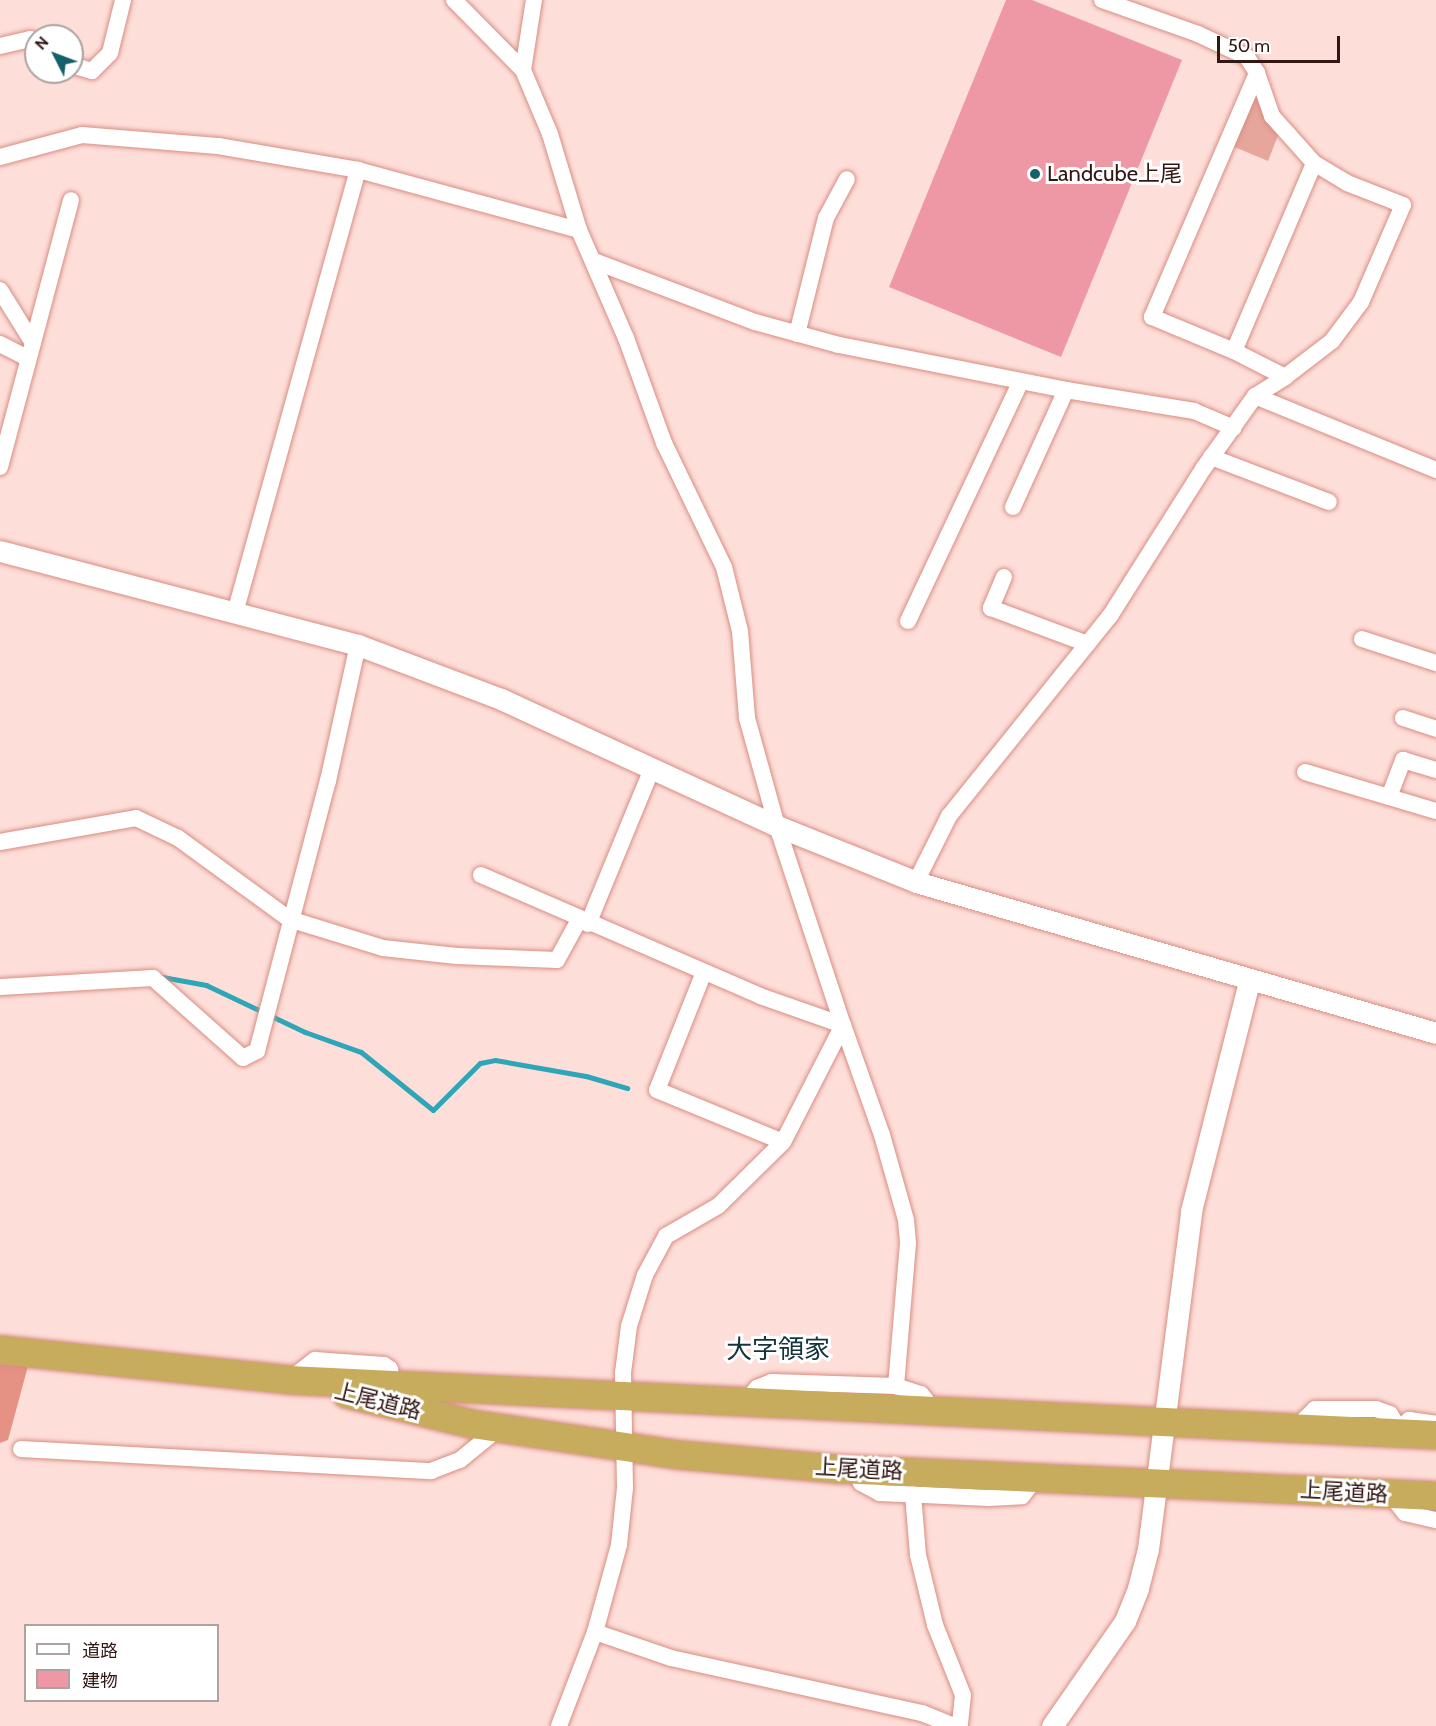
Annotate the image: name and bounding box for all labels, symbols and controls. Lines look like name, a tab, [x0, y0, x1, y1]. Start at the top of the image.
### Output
north arrow	[24, 24, 84, 84]
scale bar	[1220, 24, 1343, 62]
text: N	[31, 32, 53, 54]
text: 50 m	[1228, 35, 1270, 57]
place label: Landcube上尾	[1047, 161, 1182, 187]
marker: Landcube上尾	[1028, 167, 1042, 181]
district label: 大字領家	[726, 1334, 830, 1366]
street label: 上尾道路	[332, 1378, 424, 1424]
street label: 上尾道路	[814, 1454, 904, 1484]
street label: 上尾道路	[1299, 1477, 1389, 1507]
legend	[24, 1624, 219, 1702]
text: 道路	[82, 1640, 118, 1662]
text: 建物	[82, 1670, 118, 1692]

